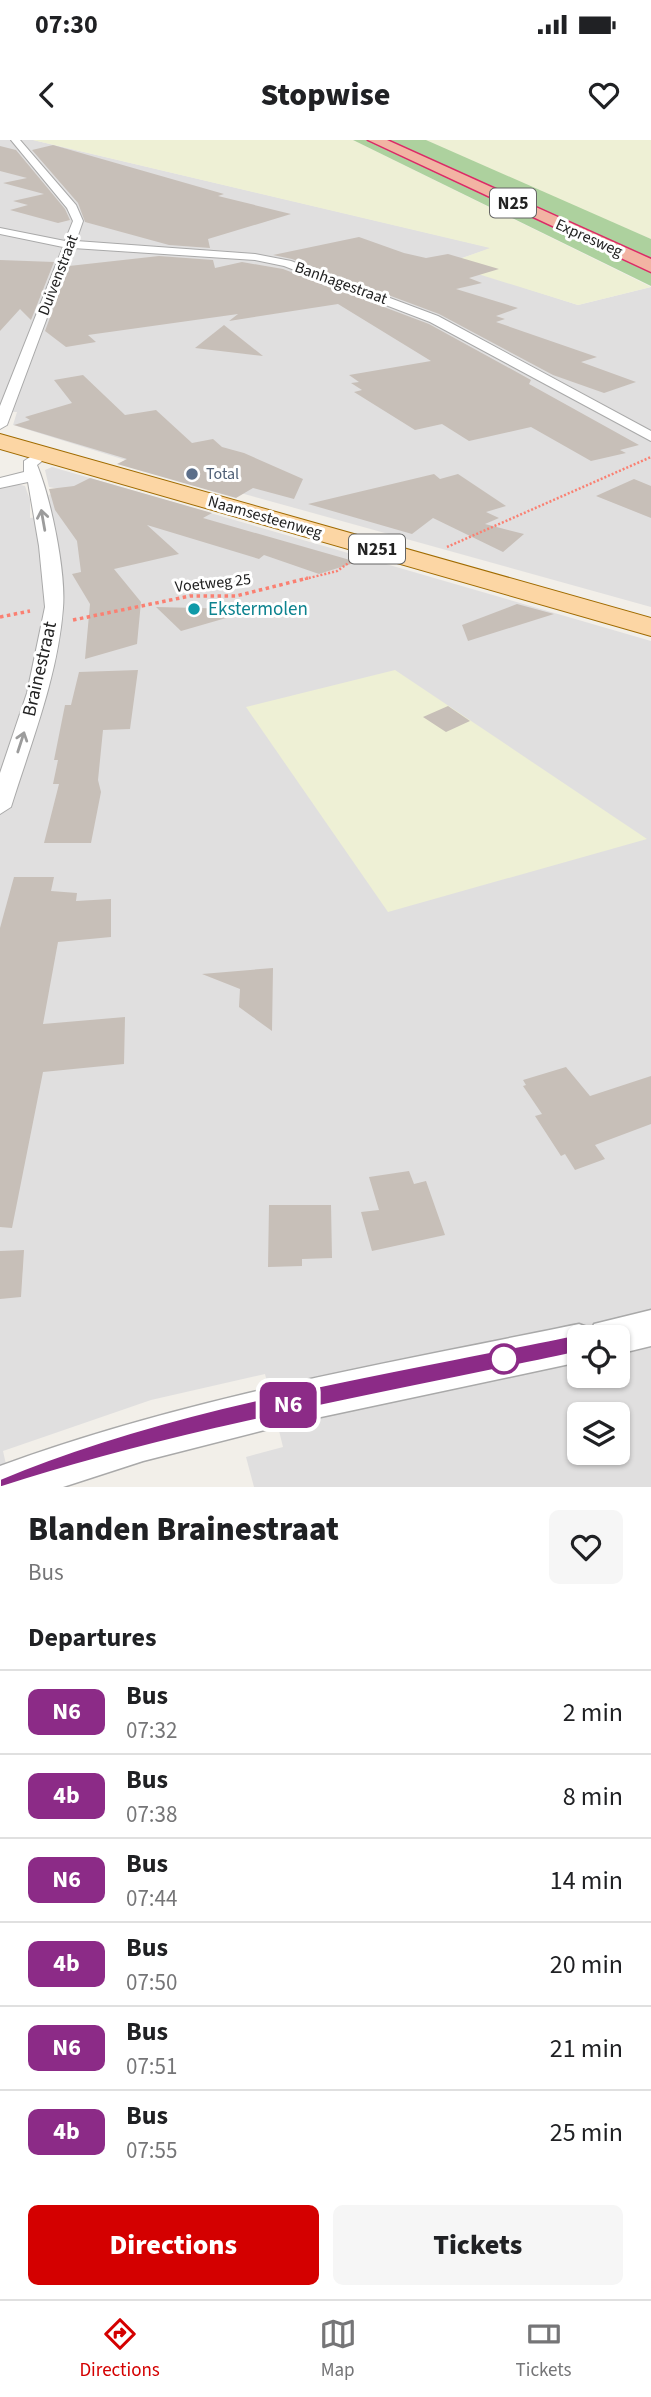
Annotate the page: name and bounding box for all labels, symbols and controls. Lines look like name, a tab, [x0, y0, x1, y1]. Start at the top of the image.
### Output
text: 07:30	[35, 6, 98, 43]
text: Stopwise	[260, 72, 391, 118]
icon: back	[28, 76, 66, 114]
icon: heart	[585, 76, 623, 114]
road number: N25	[490, 188, 536, 218]
street label: Expresweg	[552, 213, 626, 263]
street label: Duivenstraat	[33, 231, 84, 319]
street label: Banhagestraat	[292, 256, 391, 310]
place label: Total	[206, 463, 239, 485]
marker: Total	[184, 466, 200, 482]
street label: Naamsesteenweg	[205, 490, 325, 544]
one-way arrow	[36, 509, 49, 532]
road number: N251	[349, 534, 405, 564]
street label: Voetweg 25	[174, 568, 252, 598]
place label: Ekstermolen	[208, 596, 308, 623]
marker: Ekstermolen	[186, 601, 202, 617]
street label: Brainestraat	[16, 618, 64, 719]
one-way arrow	[16, 732, 28, 754]
map controls	[567, 1325, 630, 1465]
button: locate	[567, 1325, 630, 1388]
unlabelled marker	[489, 1344, 519, 1374]
line badge: N6	[256, 1382, 320, 1428]
text: N6	[274, 1387, 302, 1422]
button: layers	[567, 1402, 630, 1465]
text: Blanden Brainestraat	[28, 1506, 339, 1553]
button: heart	[549, 1510, 623, 1584]
text: Bus	[28, 1556, 64, 1589]
text: Departures	[28, 1619, 156, 1656]
text: Bus	[126, 1677, 168, 1714]
text: N6	[52, 1694, 81, 1729]
text: 2 min	[563, 1694, 623, 1731]
text: 07:32	[126, 1714, 177, 1747]
text: Bus	[126, 1761, 168, 1798]
text: 4b	[53, 1778, 80, 1813]
text: 8 min	[563, 1778, 623, 1815]
text: 07:38	[126, 1798, 177, 1831]
text: Bus	[126, 1845, 168, 1882]
text: N6	[52, 1862, 81, 1897]
text: 14 min	[550, 1862, 623, 1899]
text: 07:44	[126, 1882, 177, 1915]
text: Bus	[126, 1929, 168, 1966]
text: 4b	[53, 1946, 80, 1981]
text: 20 min	[550, 1946, 623, 1983]
text: 07:50	[126, 1966, 177, 1999]
text: Bus	[126, 2013, 168, 2050]
text: N6	[52, 2030, 81, 2065]
text: 21 min	[550, 2030, 623, 2067]
text: 07:51	[126, 2050, 177, 2083]
text: Bus	[126, 2097, 168, 2134]
text: 4b	[53, 2114, 80, 2149]
text: 25 min	[550, 2114, 623, 2151]
text: 07:55	[126, 2134, 177, 2167]
button: Directions	[28, 2205, 319, 2285]
button: Tickets	[333, 2205, 623, 2285]
tab: Directions	[79, 2315, 160, 2384]
tab: Map	[319, 2315, 357, 2384]
tab: Tickets	[516, 2315, 572, 2384]

